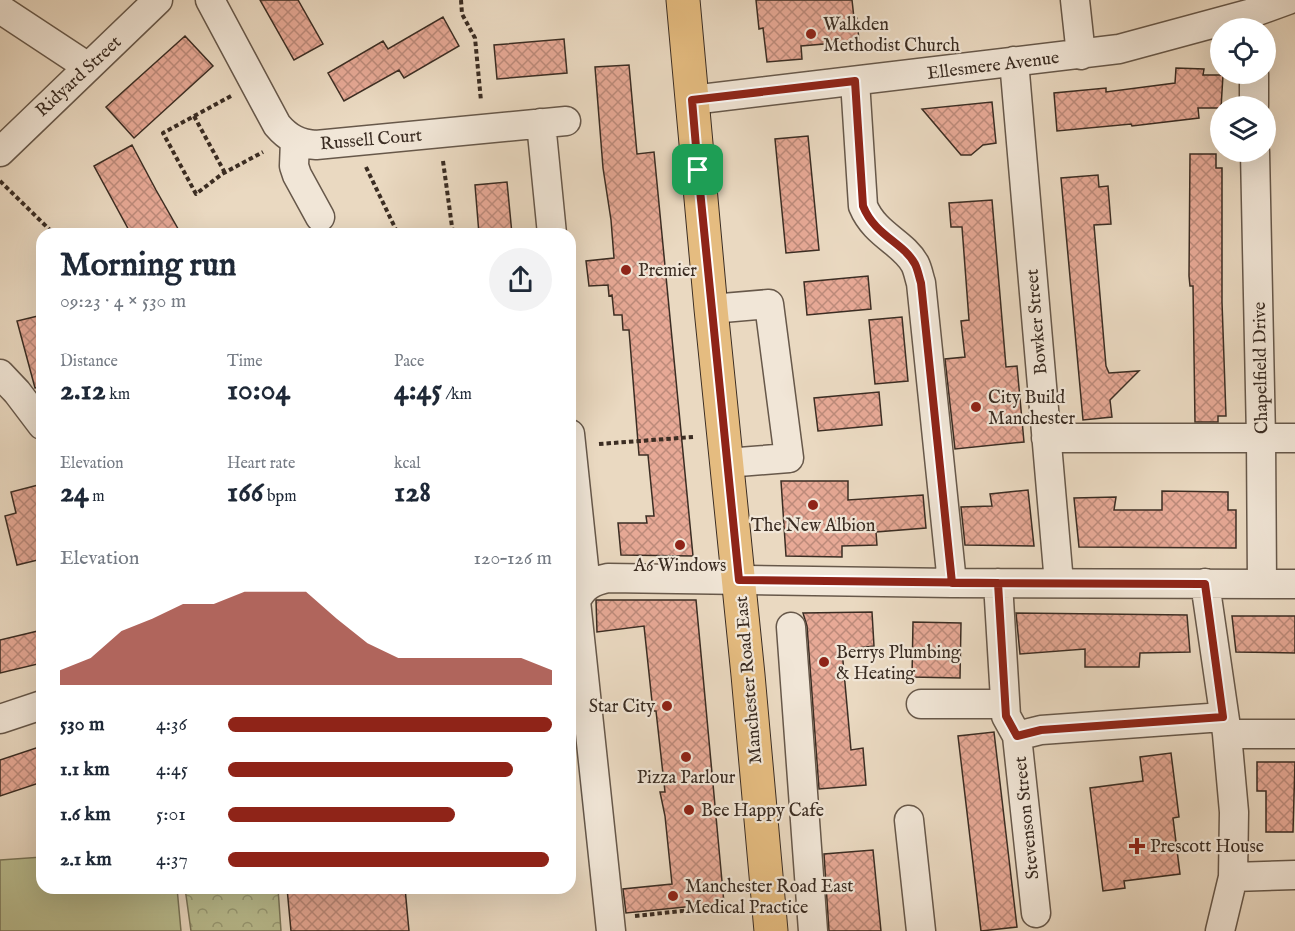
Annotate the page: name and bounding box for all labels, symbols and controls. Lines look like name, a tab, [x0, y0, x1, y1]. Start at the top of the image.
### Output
place label: Walkden Methodist Church	[823, 14, 960, 58]
map controls	[1210, 18, 1276, 162]
button: locate	[1210, 18, 1276, 84]
marker: Walkden Methodist Church	[804, 27, 818, 41]
street label: Ridyard Street	[31, 31, 127, 123]
street label: Ellesmere Avenue	[926, 47, 1060, 86]
button: layers	[1210, 96, 1276, 162]
street label: Russell Court	[319, 125, 423, 156]
pin	[672, 144, 723, 195]
icon: arrive	[681, 153, 714, 186]
text: Morning run	[60, 245, 236, 287]
button: share	[489, 248, 552, 311]
place label: Premier	[638, 260, 697, 283]
marker: Premier	[619, 263, 633, 277]
street label: Bowker Street	[1021, 268, 1054, 376]
text: 09:23 · 4 × 530 m	[60, 289, 186, 314]
street label: Chapelfield Drive	[1249, 302, 1274, 434]
text: Distance	[60, 352, 118, 372]
text: Time	[227, 352, 263, 372]
text: Pace	[394, 352, 424, 372]
text: 2.12	[60, 372, 106, 410]
text: 10:04	[227, 372, 290, 410]
text: 4:45	[394, 372, 442, 410]
text: km	[106, 385, 130, 405]
text: /km	[442, 385, 472, 405]
place label: City Build Manchester	[988, 387, 1076, 431]
marker: City Build Manchester	[969, 400, 983, 414]
text: Elevation	[60, 454, 123, 474]
text: Heart rate	[227, 454, 295, 474]
text: kcal	[394, 454, 421, 474]
text: 24	[60, 474, 89, 512]
text: 166	[227, 474, 264, 512]
text: 128	[394, 474, 431, 512]
text: m	[89, 487, 105, 507]
text: bpm	[264, 487, 297, 507]
marker: The New Albion	[806, 498, 820, 512]
place label: The New Albion	[751, 515, 876, 538]
marker: A6 Windows	[673, 538, 687, 552]
text: Elevation	[60, 546, 139, 571]
text: 120–126 m	[474, 546, 552, 571]
place label: A6 Windows	[633, 555, 726, 578]
street label: Manchester Road East	[731, 595, 768, 765]
place label: Berrys Plumbing & Heating	[836, 642, 961, 686]
marker: Berrys Plumbing & Heating	[817, 655, 831, 669]
place label: Star City	[589, 696, 655, 719]
marker: Star City	[660, 699, 674, 713]
text: 530 m	[60, 712, 104, 737]
text: 4:36	[156, 712, 187, 737]
marker: Pizza Parlour	[679, 750, 693, 764]
street label: Stevenson Street	[1010, 755, 1045, 881]
text: 1.1 km	[60, 757, 110, 782]
text: 4:45	[156, 757, 188, 782]
place label: Pizza Parlour	[637, 767, 736, 790]
place label: Bee Happy Cafe	[701, 800, 824, 823]
text: 1.6 km	[60, 802, 111, 827]
text: 5:01	[156, 802, 186, 827]
marker: Bee Happy Cafe	[682, 803, 696, 817]
place label: Prescott House	[1150, 836, 1264, 859]
marker: Prescott House	[1128, 837, 1146, 855]
text: 2.1 km	[60, 847, 112, 872]
text: 4:37	[156, 847, 188, 872]
place label: Manchester Road East Medical Practice	[685, 876, 854, 920]
marker: Manchester Road East Medical Practice	[666, 889, 680, 903]

